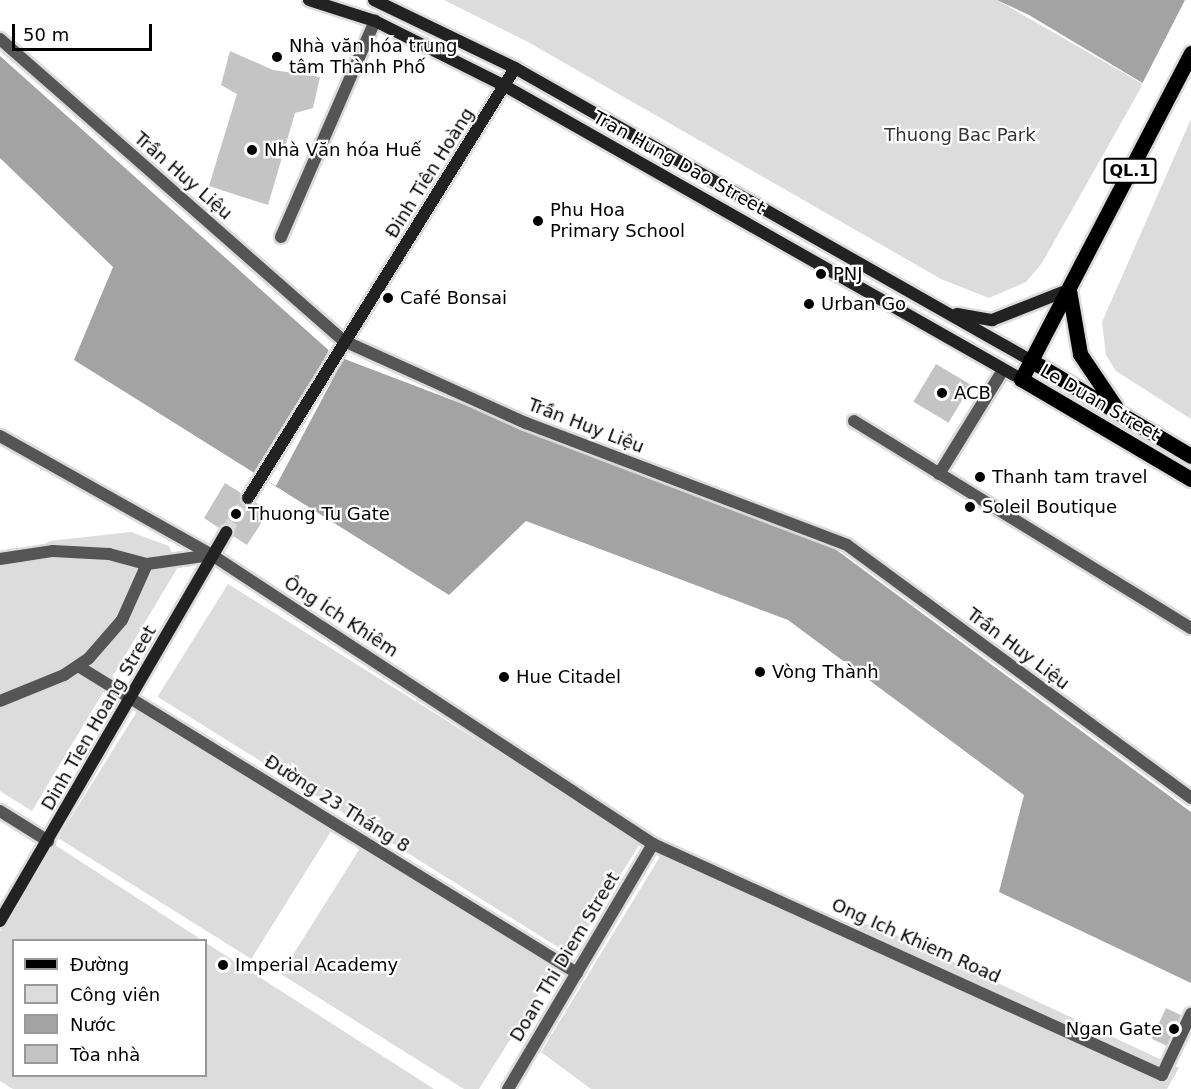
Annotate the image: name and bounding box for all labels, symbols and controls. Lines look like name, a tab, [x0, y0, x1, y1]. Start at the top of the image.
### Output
scale bar	[15, 12, 154, 50]
text: 50 m	[23, 24, 69, 45]
place label: Nhà văn hóa trung tâm Thành Phố	[289, 36, 457, 78]
marker: Nhà văn hóa trung tâm Thành Phố	[270, 50, 284, 64]
street label: Đinh Tiên Hoàng	[381, 104, 479, 242]
street label: Tran Hung Dao Street	[589, 107, 769, 219]
park label: Thuong Bac Park	[884, 124, 1036, 146]
street label: Trần Huy Liệu	[130, 128, 236, 224]
place label: Nhà Văn hóa Huế	[264, 139, 421, 161]
marker: Nhà Văn hóa Huế	[245, 143, 259, 157]
road number: QL.1	[1103, 158, 1157, 184]
place label: Phu Hoa Primary School	[550, 200, 685, 242]
marker: Phu Hoa Primary School	[531, 214, 545, 228]
place label: PNJ	[833, 263, 863, 285]
marker: PNJ	[814, 267, 828, 281]
place label: Café Bonsai	[400, 287, 507, 309]
marker: Café Bonsai	[381, 291, 395, 305]
place label: Urban Go	[821, 293, 906, 315]
marker: Urban Go	[802, 297, 816, 311]
street label: Le Duan Street	[1036, 360, 1164, 446]
place label: ACB	[954, 382, 991, 404]
marker: ACB	[935, 386, 949, 400]
street label: Trần Huy Liệu	[525, 394, 647, 458]
place label: Thanh tam travel	[992, 466, 1148, 488]
marker: Thanh tam travel	[973, 470, 987, 484]
place label: Soleil Boutique	[982, 496, 1117, 518]
marker: Soleil Boutique	[963, 500, 977, 514]
place label: Thuong Tu Gate	[248, 503, 390, 525]
marker: Thuong Tu Gate	[229, 507, 243, 521]
street label: Ông Ích Khiêm	[280, 572, 402, 662]
street label: Trần Huy Liệu	[962, 603, 1074, 695]
street label: Dinh Tien Hoang Street	[37, 622, 161, 814]
place label: Vòng Thành	[772, 661, 879, 683]
marker: Vòng Thành	[753, 665, 767, 679]
place label: Hue Citadel	[516, 666, 621, 688]
marker: Hue Citadel	[497, 670, 511, 684]
street label: Đường 23 Tháng 8	[260, 751, 414, 857]
street label: Doan Thi Diem Street	[506, 868, 624, 1046]
street label: Ong Ich Khiem Road	[828, 894, 1004, 988]
legend	[12, 939, 207, 1077]
text: Đường	[70, 954, 129, 975]
place label: Imperial Academy	[235, 954, 398, 976]
marker: Imperial Academy	[216, 958, 230, 972]
text: Công viên	[70, 984, 160, 1005]
text: Nước	[70, 1014, 116, 1035]
place label: Ngan Gate	[1066, 1018, 1162, 1040]
marker: Ngan Gate	[1167, 1022, 1181, 1036]
text: Tòa nhà	[70, 1044, 140, 1065]

